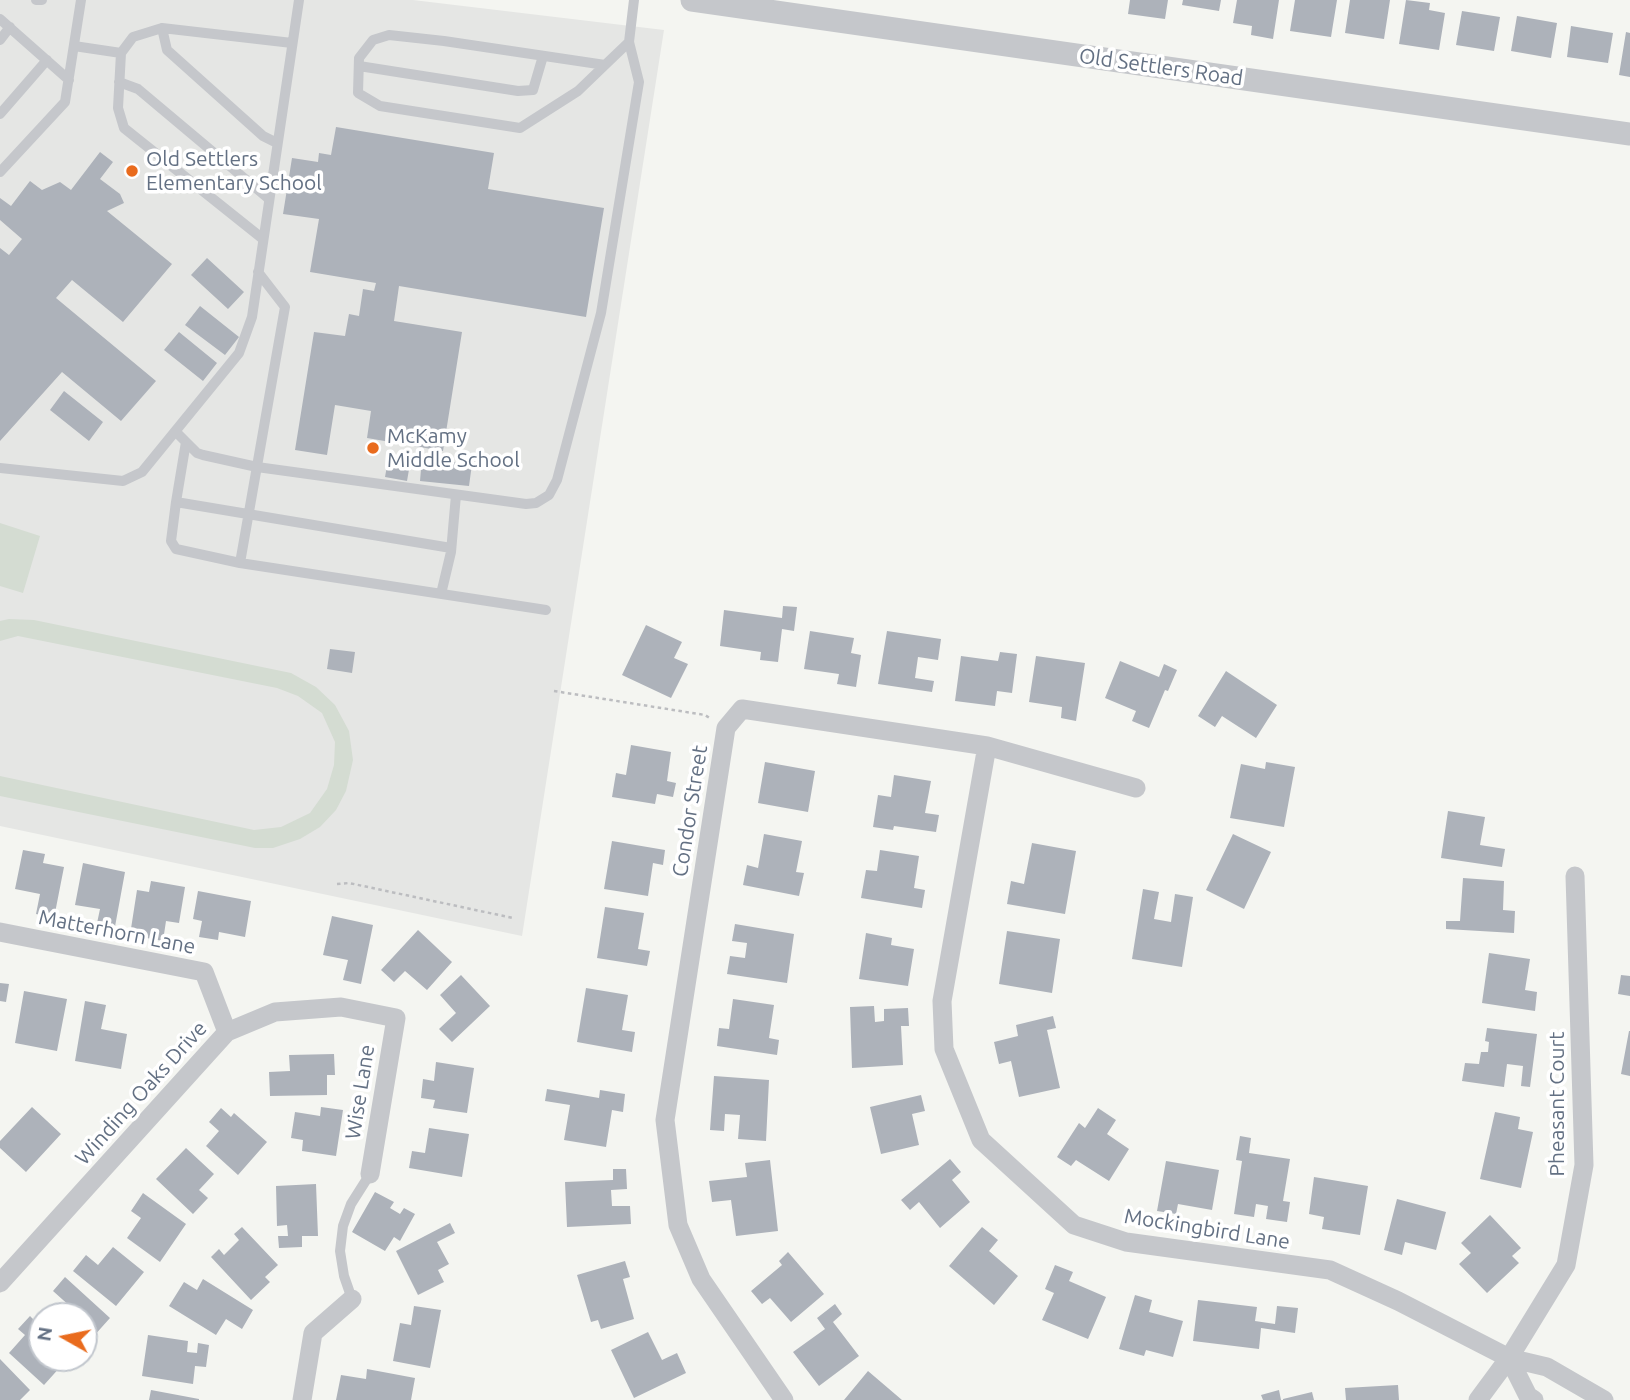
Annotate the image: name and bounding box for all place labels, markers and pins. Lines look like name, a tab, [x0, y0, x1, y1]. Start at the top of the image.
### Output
place label: Old Settlers Elementary School	[146, 146, 322, 196]
marker: Old Settlers Elementary School	[124, 163, 140, 179]
place label: McKamy Middle School	[387, 423, 520, 473]
marker: McKamy Middle School	[365, 440, 381, 456]

